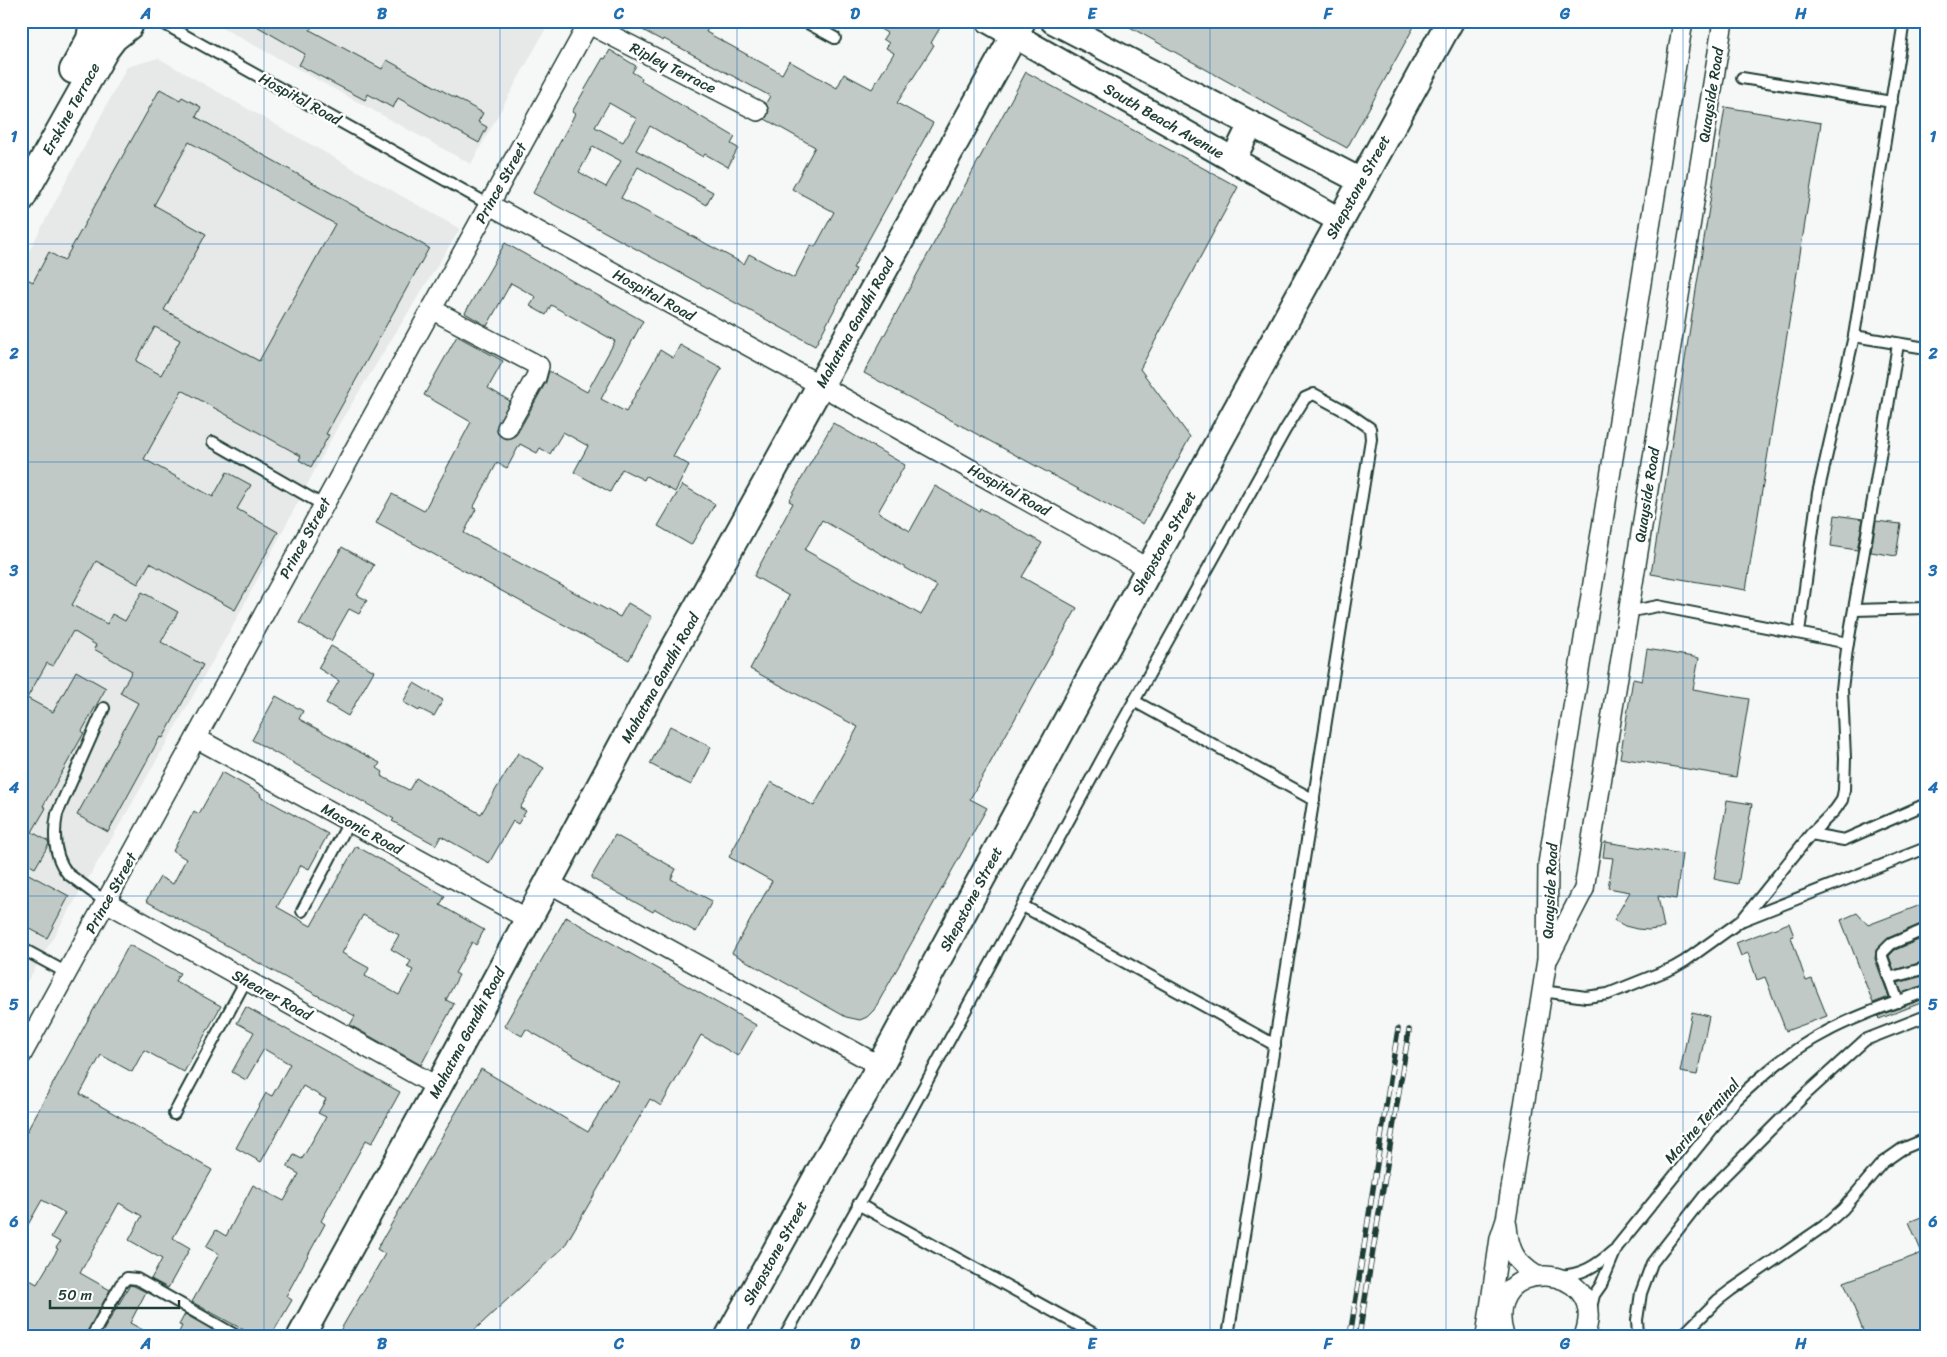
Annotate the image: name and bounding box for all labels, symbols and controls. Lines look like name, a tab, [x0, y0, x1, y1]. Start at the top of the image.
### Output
text: A	[140, 0, 151, 28]
text: B	[377, 0, 388, 28]
text: C	[613, 0, 625, 28]
text: D	[850, 0, 860, 28]
text: E	[1088, 0, 1098, 28]
text: F	[1323, 0, 1334, 28]
text: G	[1559, 0, 1571, 28]
text: H	[1794, 0, 1807, 28]
street label: Ripley Terrace	[625, 35, 721, 101]
street label: Quayside Road	[1691, 45, 1732, 144]
street label: Erskine Terrace	[35, 58, 107, 160]
street label: Hospital Road	[254, 66, 347, 133]
street label: South Beach Avenue	[1099, 76, 1229, 166]
text: 1	[11, 122, 18, 151]
text: 1	[1930, 122, 1937, 151]
street label: Shepstone Street	[1318, 130, 1398, 244]
street label: Prince Street	[468, 137, 535, 229]
street label: Mahatma Gandhi Road	[808, 252, 902, 393]
street label: Hospital Road	[608, 262, 701, 329]
text: 2	[8, 339, 19, 368]
text: 2	[1927, 339, 1938, 368]
street label: Quayside Road	[1627, 445, 1668, 544]
street label: Hospital Road	[963, 457, 1056, 524]
street label: Shepstone Street	[1124, 486, 1204, 600]
street label: Prince Street	[272, 492, 339, 584]
text: 3	[9, 556, 19, 585]
text: 3	[1928, 556, 1938, 585]
street label: Mahatma Gandhi Road	[613, 607, 707, 748]
text: 4	[8, 773, 19, 802]
text: 4	[1927, 773, 1938, 802]
street label: Masonic Road	[316, 796, 409, 863]
street label: Shepstone Street	[932, 841, 1010, 956]
street label: Quayside Road	[1535, 841, 1566, 940]
street label: Prince Street	[78, 847, 145, 939]
street label: Shearer Road	[227, 962, 318, 1028]
street label: Mahatma Gandhi Road	[421, 962, 513, 1103]
text: 5	[9, 990, 19, 1019]
text: 5	[1928, 990, 1938, 1019]
street label: Marine Terminal	[1658, 1072, 1747, 1169]
street label: Shepstone Street	[735, 1196, 815, 1310]
text: 6	[8, 1207, 19, 1236]
text: 6	[1927, 1207, 1938, 1236]
scale bar	[50, 1277, 179, 1309]
text: 50 m	[58, 1282, 93, 1308]
text: A	[140, 1329, 151, 1357]
text: B	[377, 1329, 388, 1357]
text: C	[613, 1329, 625, 1357]
text: D	[850, 1329, 860, 1357]
text: E	[1088, 1329, 1098, 1357]
text: F	[1323, 1329, 1334, 1357]
text: G	[1559, 1329, 1571, 1357]
text: H	[1794, 1329, 1807, 1357]

